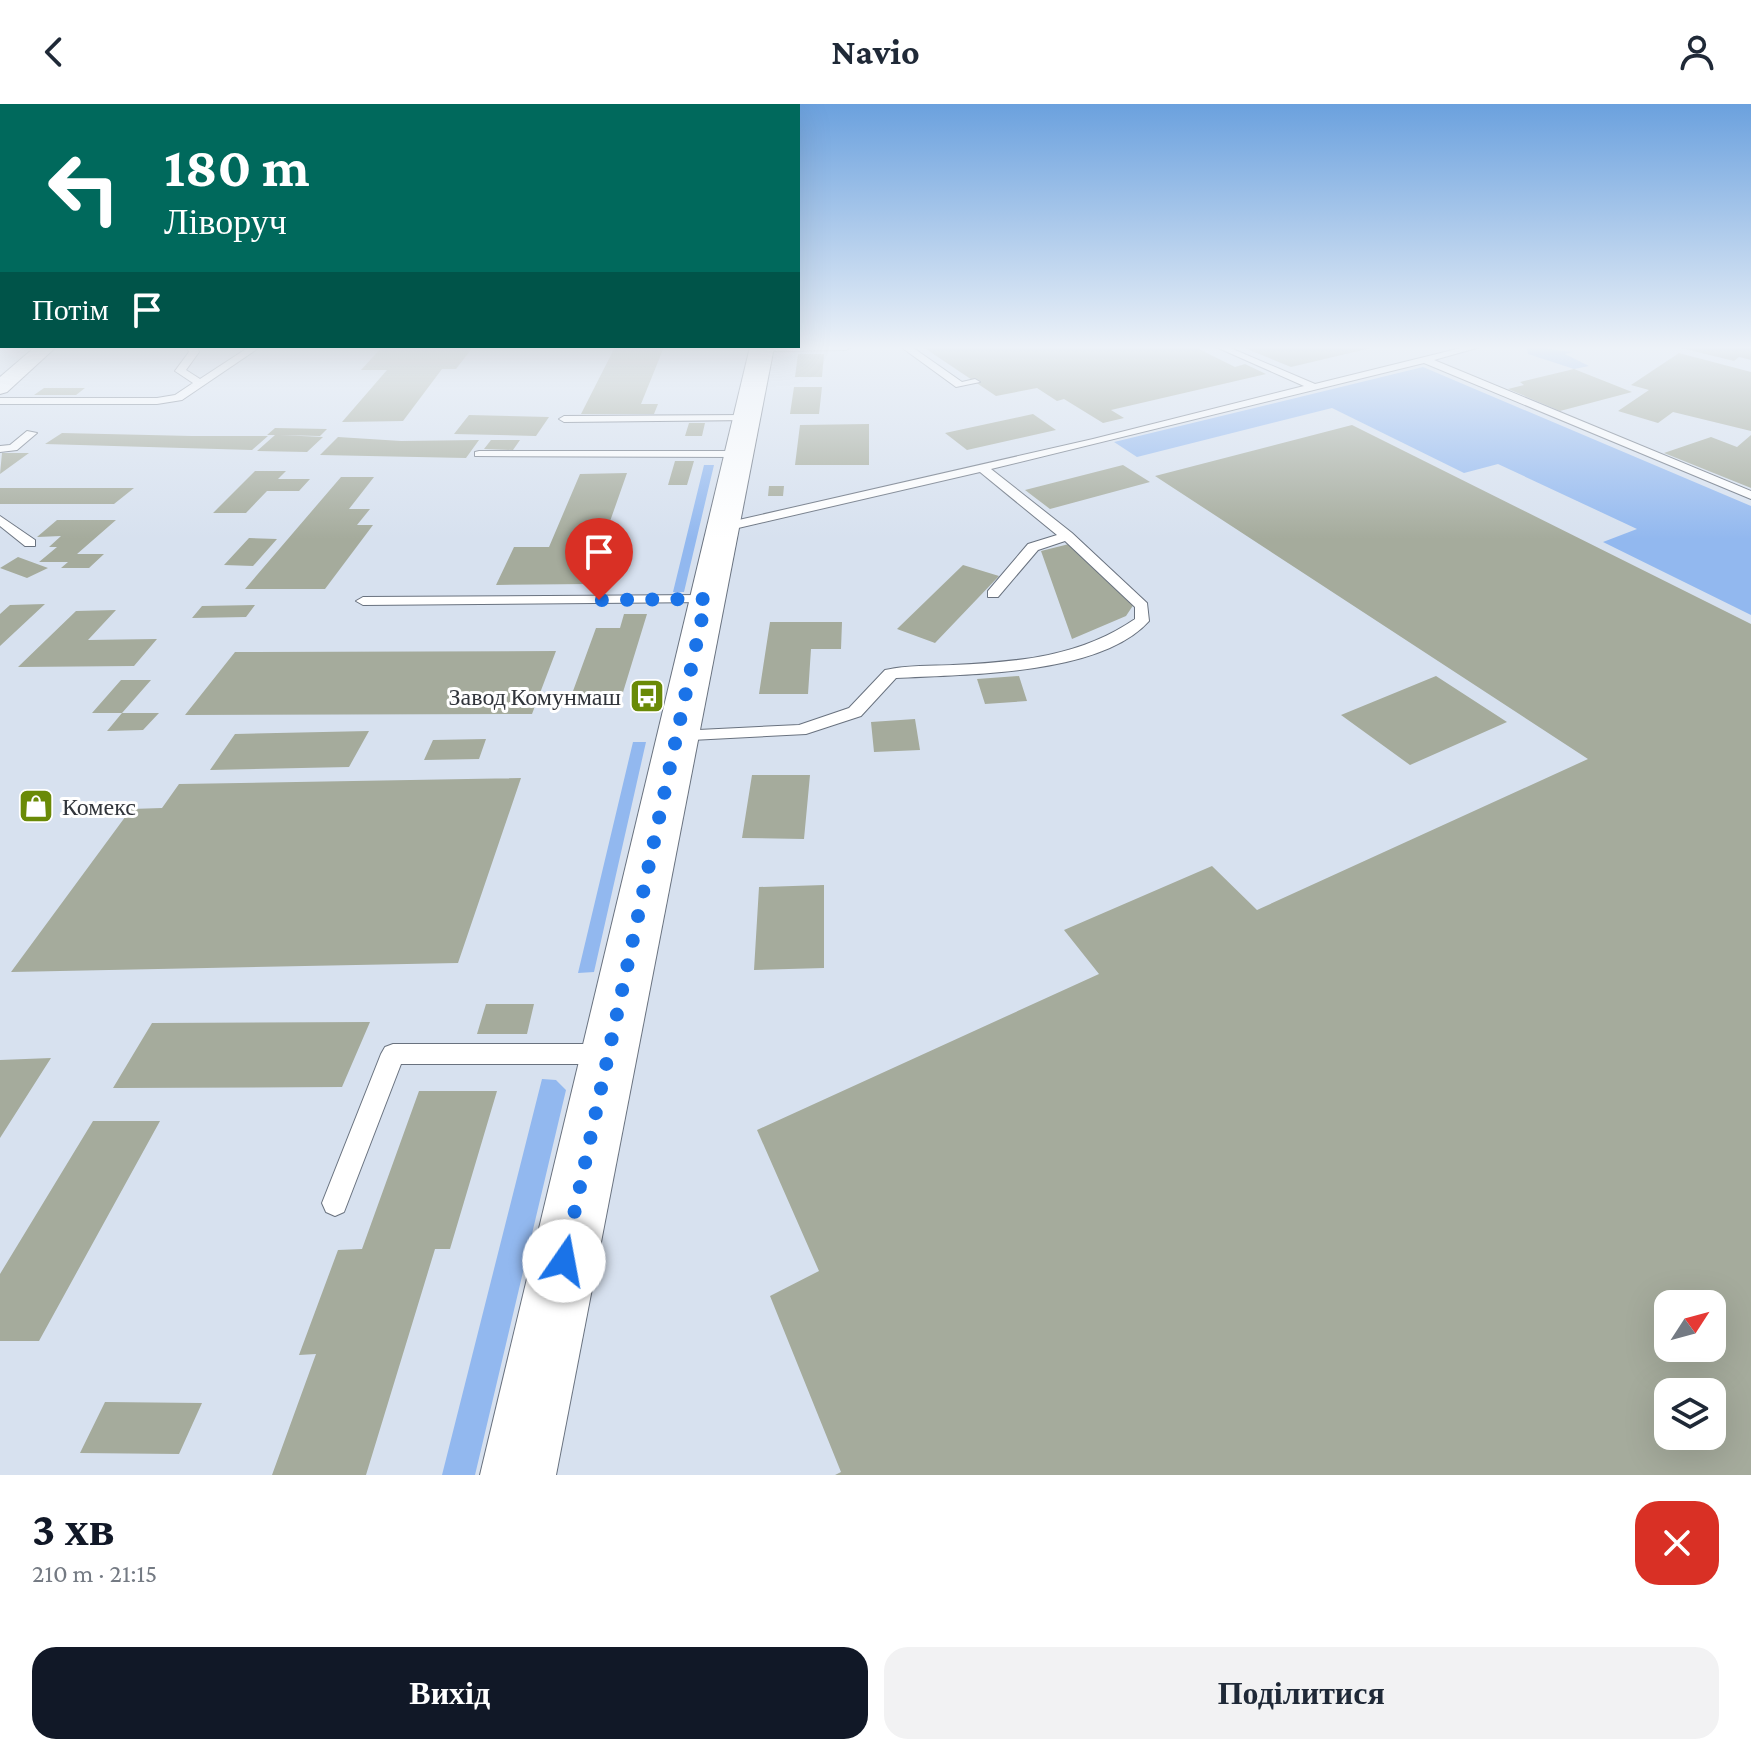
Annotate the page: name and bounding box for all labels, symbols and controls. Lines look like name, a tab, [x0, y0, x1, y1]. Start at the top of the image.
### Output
icon: back	[32, 30, 76, 74]
icon: person	[1675, 30, 1719, 74]
text: Navio	[831, 32, 920, 72]
icon: left	[32, 136, 136, 240]
text: 180 m	[164, 136, 310, 198]
text: Ліворуч	[164, 202, 287, 242]
icon: arrive	[125, 288, 169, 332]
text: Потім	[32, 293, 109, 326]
pin	[565, 518, 633, 600]
icon: arrive	[577, 530, 621, 574]
bus stop icon: Завод Комунмаш	[628, 677, 666, 715]
place label: Завод Комунмаш	[449, 683, 622, 710]
shop icon: Комекс	[17, 787, 55, 825]
place label: Комекс	[62, 793, 136, 820]
position arrow	[522, 1219, 606, 1303]
north arrow	[1654, 1290, 1726, 1362]
map controls	[1654, 1290, 1726, 1450]
button: layers	[1654, 1378, 1726, 1450]
button: close	[1635, 1501, 1719, 1585]
text: 3 хв	[32, 1502, 115, 1555]
text: 210 m · 21:15	[32, 1559, 157, 1588]
button: Вихід	[32, 1647, 868, 1739]
button: Поділитися	[884, 1647, 1719, 1739]

